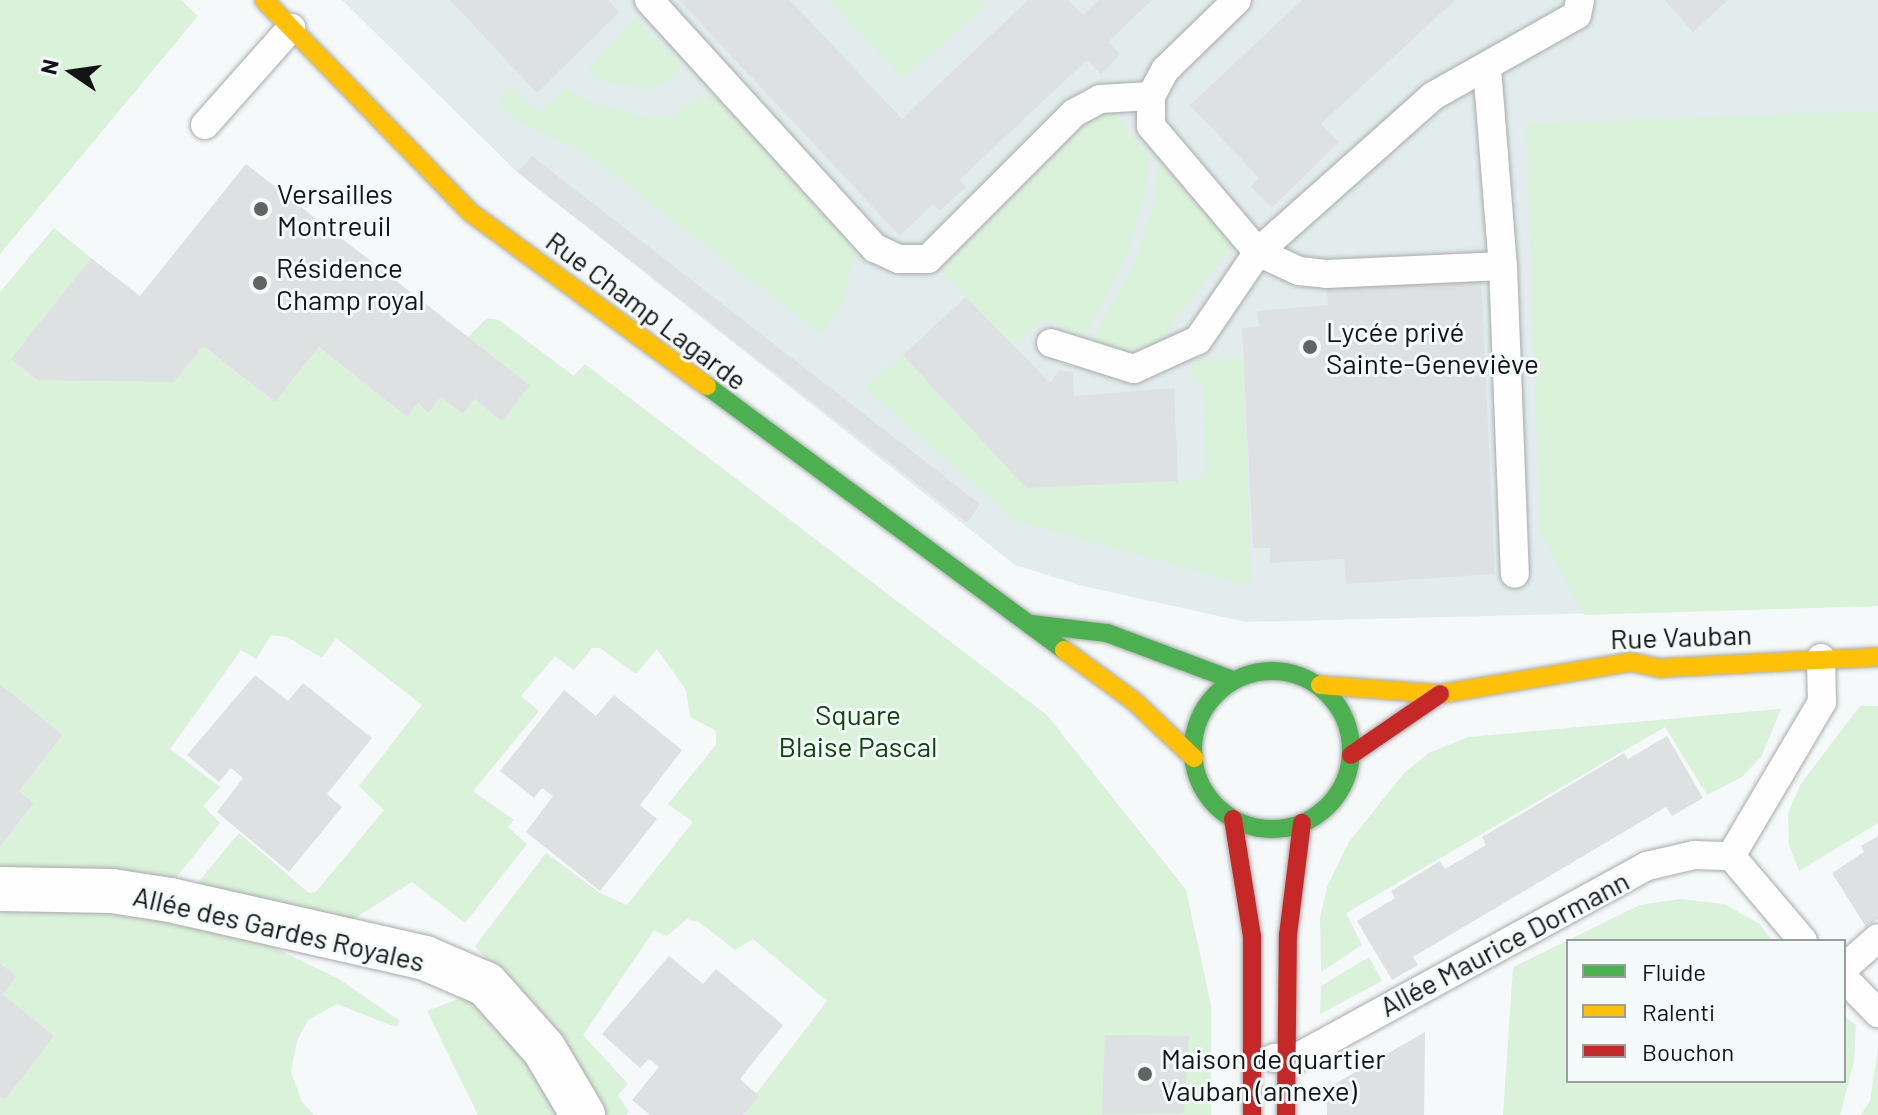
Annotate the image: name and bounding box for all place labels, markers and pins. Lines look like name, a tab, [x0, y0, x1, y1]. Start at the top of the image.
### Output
place label: Versailles Montreuil	[277, 176, 393, 242]
marker: Versailles Montreuil	[252, 200, 270, 218]
place label: Résidence Champ royal	[276, 250, 425, 316]
marker: Résidence Champ royal	[251, 274, 269, 292]
place label: Lycée privé Sainte-Geneviève	[1326, 314, 1539, 380]
marker: Lycée privé Sainte-Geneviève	[1301, 338, 1319, 356]
place label: Maison de quartier Vauban (annexe)	[1161, 1041, 1386, 1107]
marker: Maison de quartier Vauban (annexe)	[1136, 1065, 1154, 1083]

